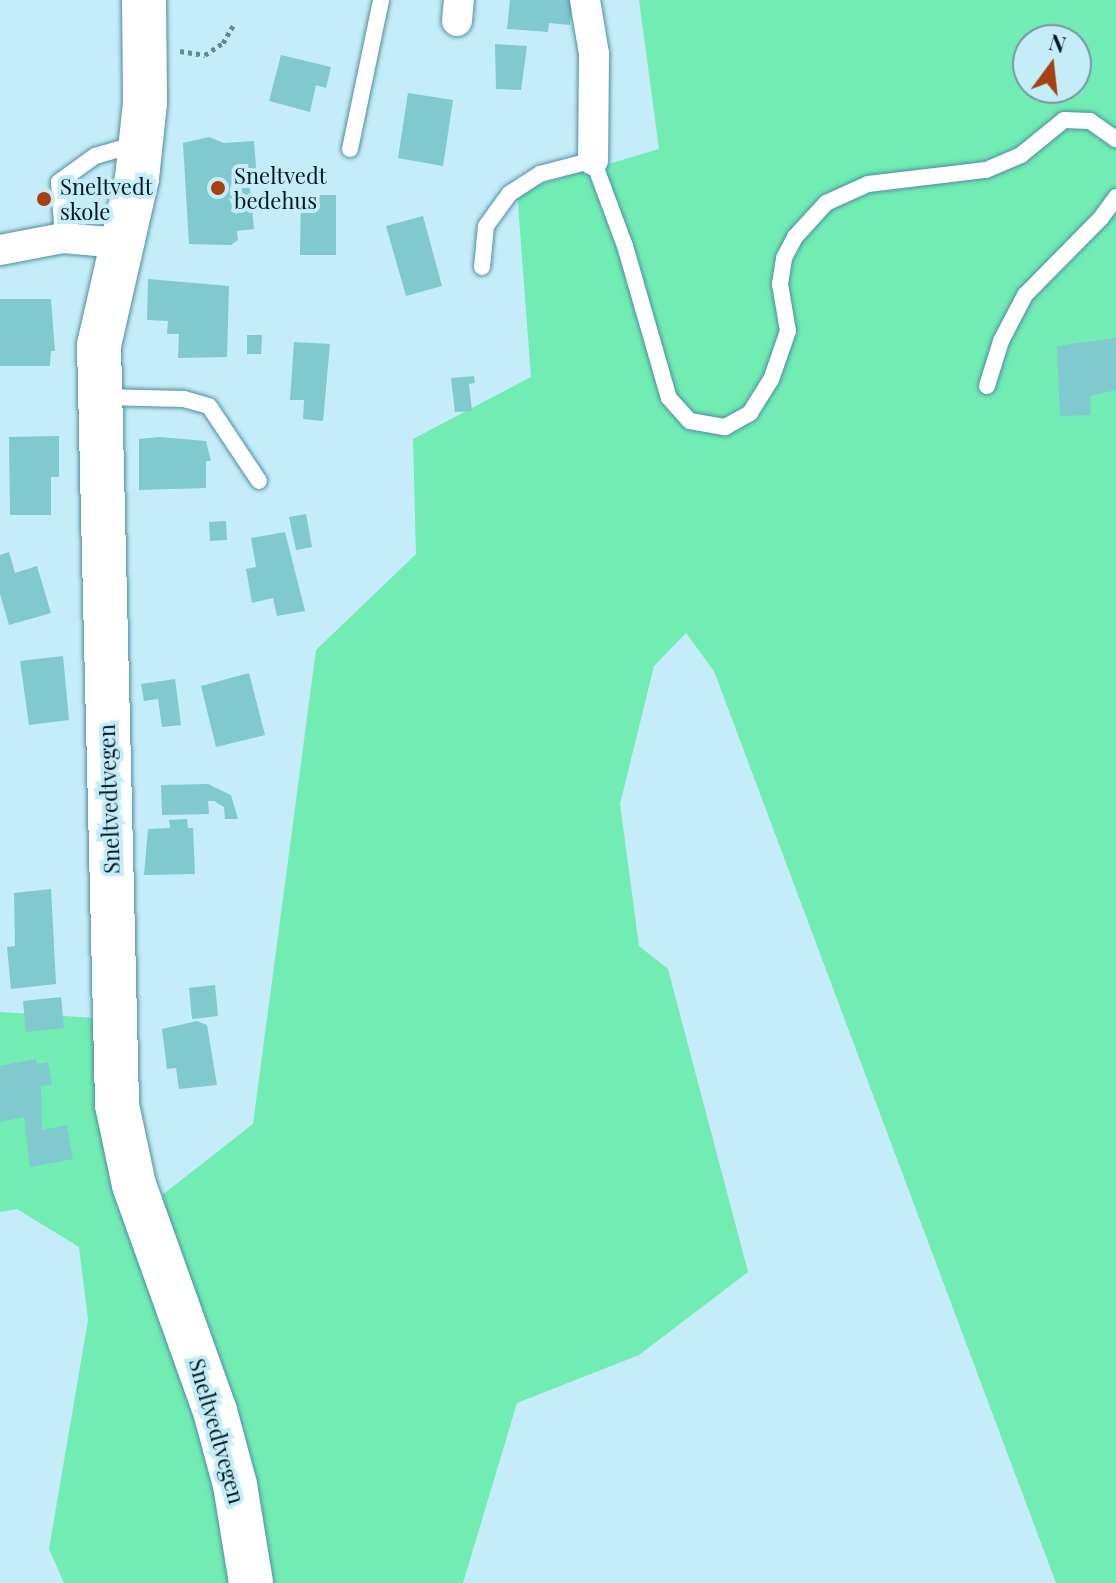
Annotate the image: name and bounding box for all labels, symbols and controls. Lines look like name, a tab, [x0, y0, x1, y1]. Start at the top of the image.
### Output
north arrow	[1012, 24, 1092, 104]
text: N	[1046, 26, 1069, 59]
place label: Sneltvedt bedehus	[234, 162, 326, 214]
place label: Sneltvedt skole	[60, 173, 152, 224]
marker: Sneltvedt bedehus	[209, 179, 227, 197]
marker: Sneltvedt skole	[35, 190, 53, 208]
street label: Sneltvedtvegen	[93, 724, 125, 874]
street label: Sneltvedtvegen	[184, 1355, 250, 1507]

